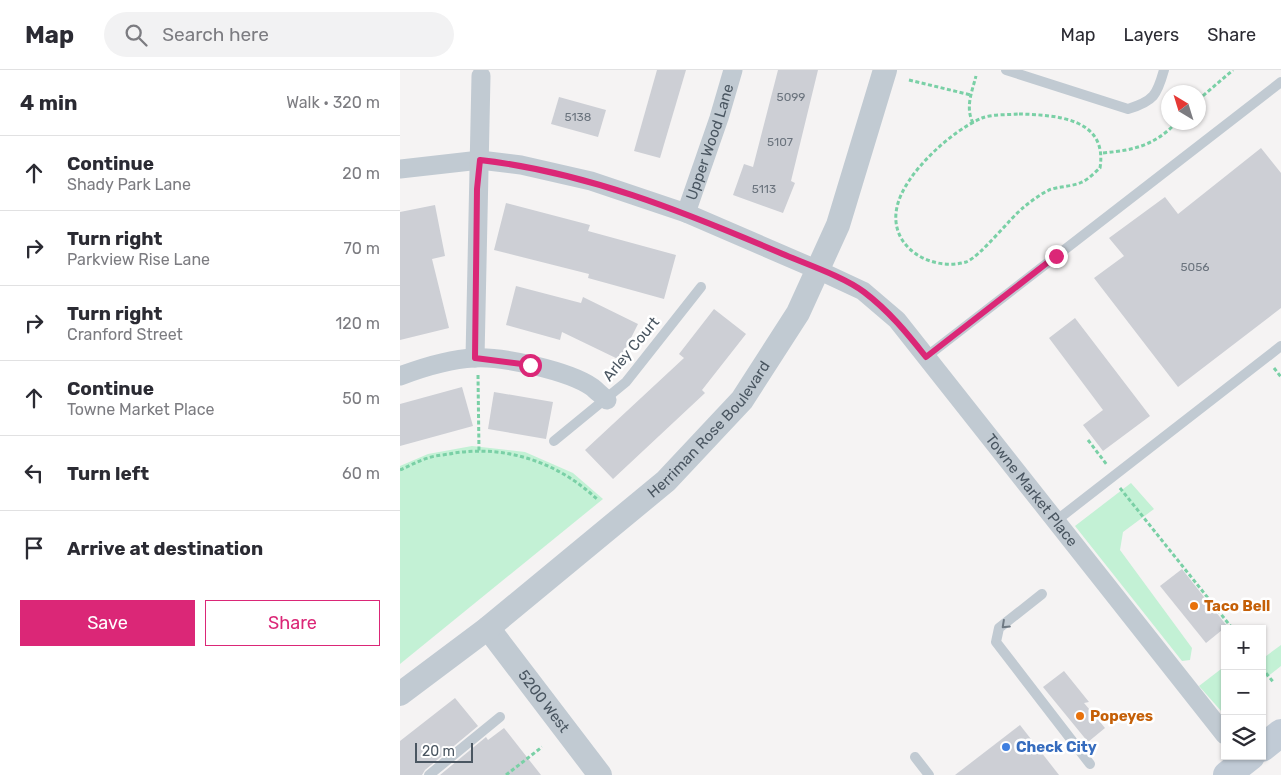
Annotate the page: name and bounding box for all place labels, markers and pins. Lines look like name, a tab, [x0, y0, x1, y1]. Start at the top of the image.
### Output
place label: Taco Bell	[1204, 597, 1270, 615]
marker: Taco Bell	[1188, 600, 1200, 612]
place label: Popeyes	[1090, 707, 1153, 725]
marker: Popeyes	[1074, 710, 1086, 722]
place label: Check City	[1016, 738, 1097, 756]
marker: Check City	[1000, 741, 1012, 753]

